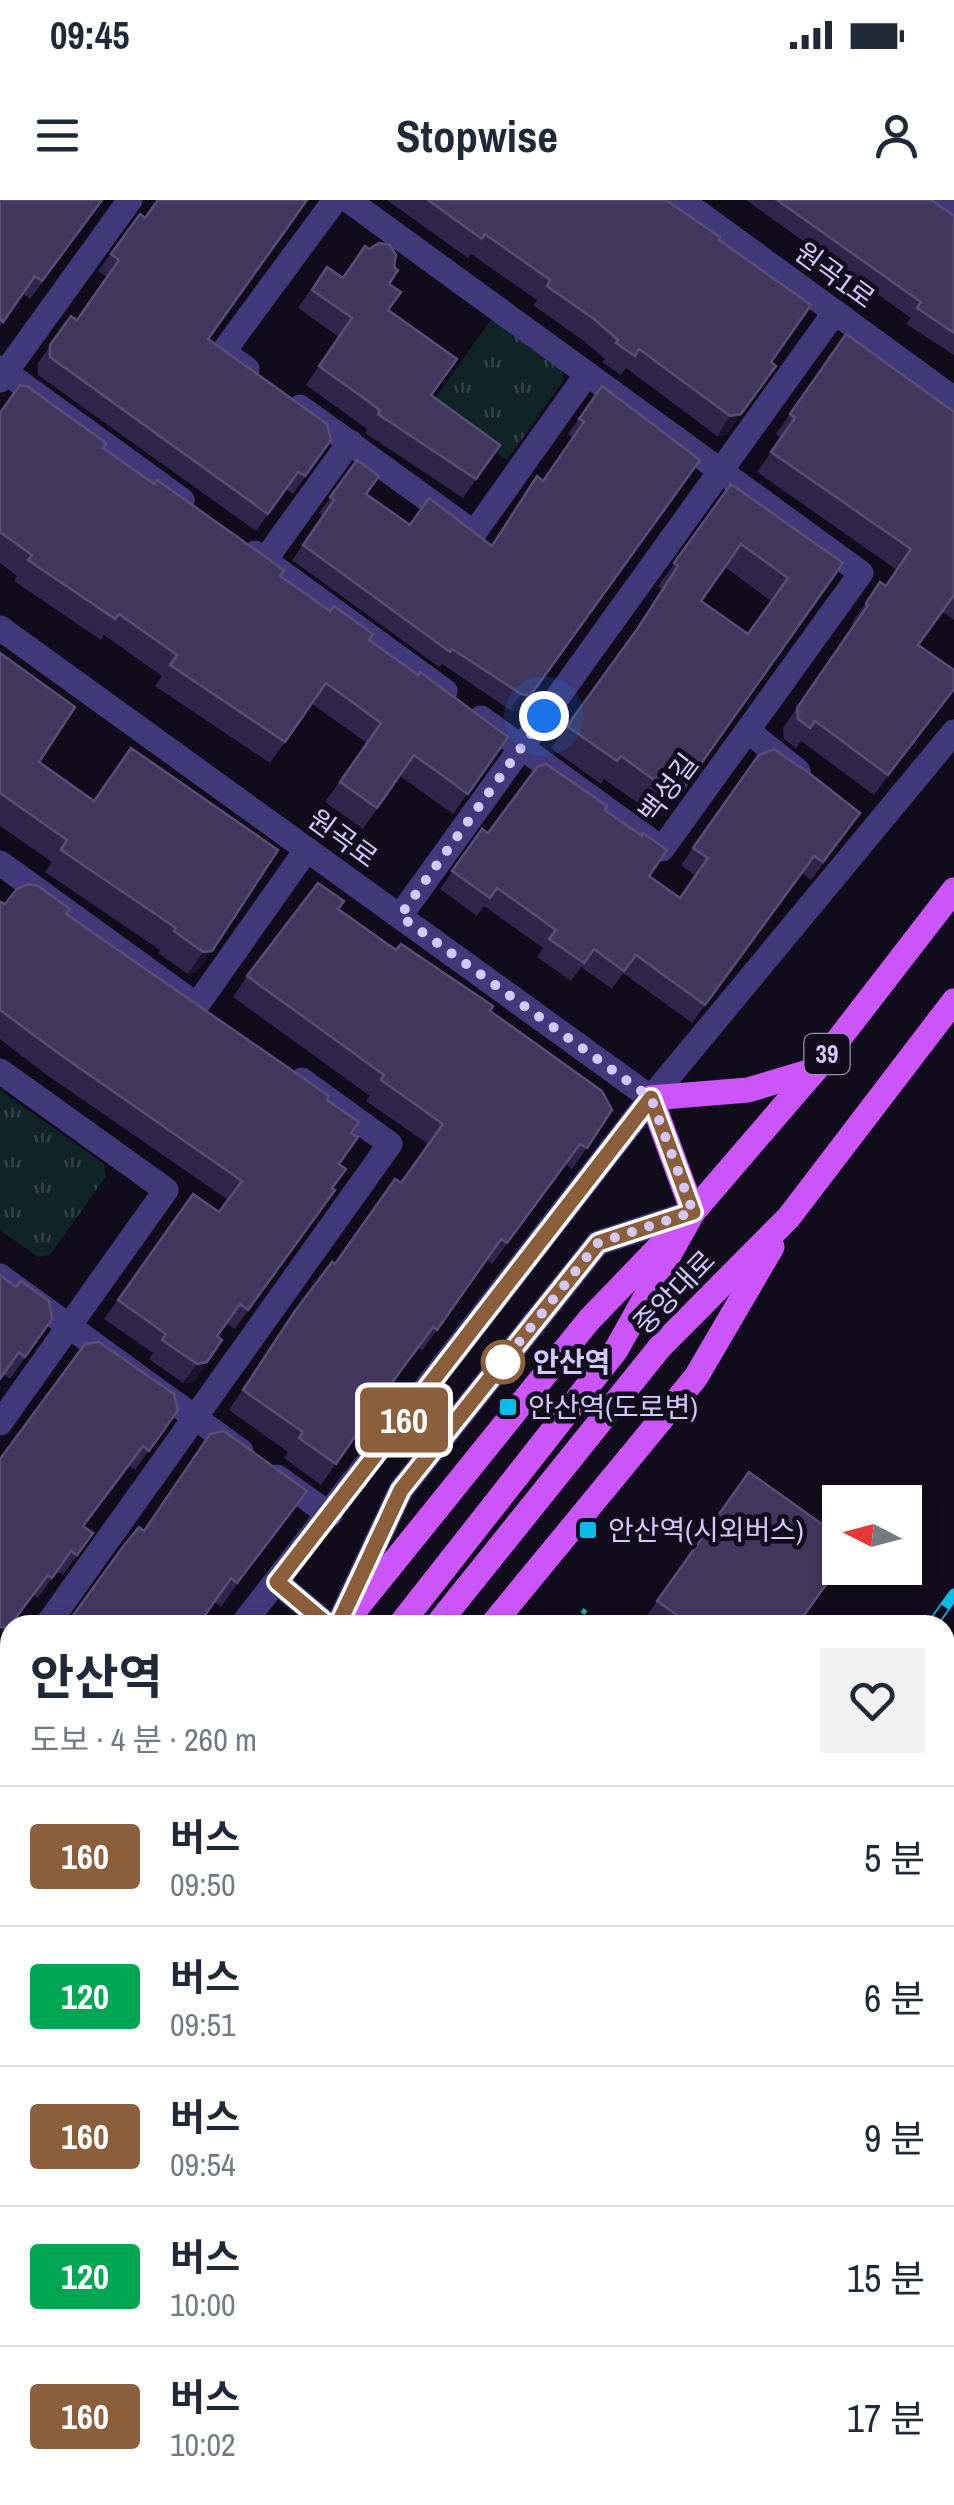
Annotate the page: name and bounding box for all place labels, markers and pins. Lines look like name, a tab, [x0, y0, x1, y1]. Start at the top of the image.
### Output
marker: 안산역	[482, 1341, 524, 1383]
place label: 안산역	[533, 1343, 610, 1381]
place label: 안산역(도로변)	[528, 1388, 698, 1426]
marker: 안산역(도로변)	[497, 1396, 519, 1418]
place label: 안산역(시외버스)	[608, 1511, 804, 1549]
marker: 안산역(시외버스)	[577, 1519, 599, 1541]

